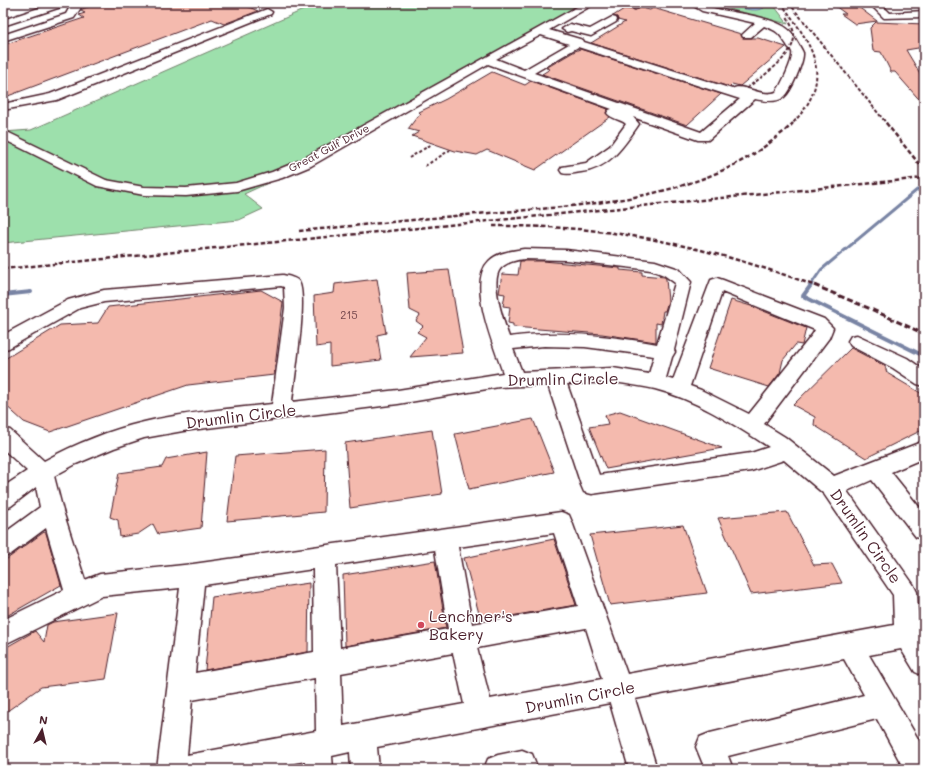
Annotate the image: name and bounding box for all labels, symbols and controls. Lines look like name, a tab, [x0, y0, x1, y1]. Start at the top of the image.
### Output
street label: Great Gulf Drive	[286, 120, 372, 175]
house number: 215	[340, 307, 358, 322]
street label: Drumlin Circle	[507, 367, 619, 390]
street label: Drumlin Circle	[185, 398, 297, 433]
street label: Drumlin Circle	[826, 484, 907, 587]
place label: Lenchner's Bakery	[429, 605, 513, 644]
marker: Lenchner's Bakery	[416, 620, 426, 630]
street label: Drumlin Circle	[523, 676, 636, 717]
north arrow	[22, 710, 62, 750]
text: N	[38, 712, 49, 728]

